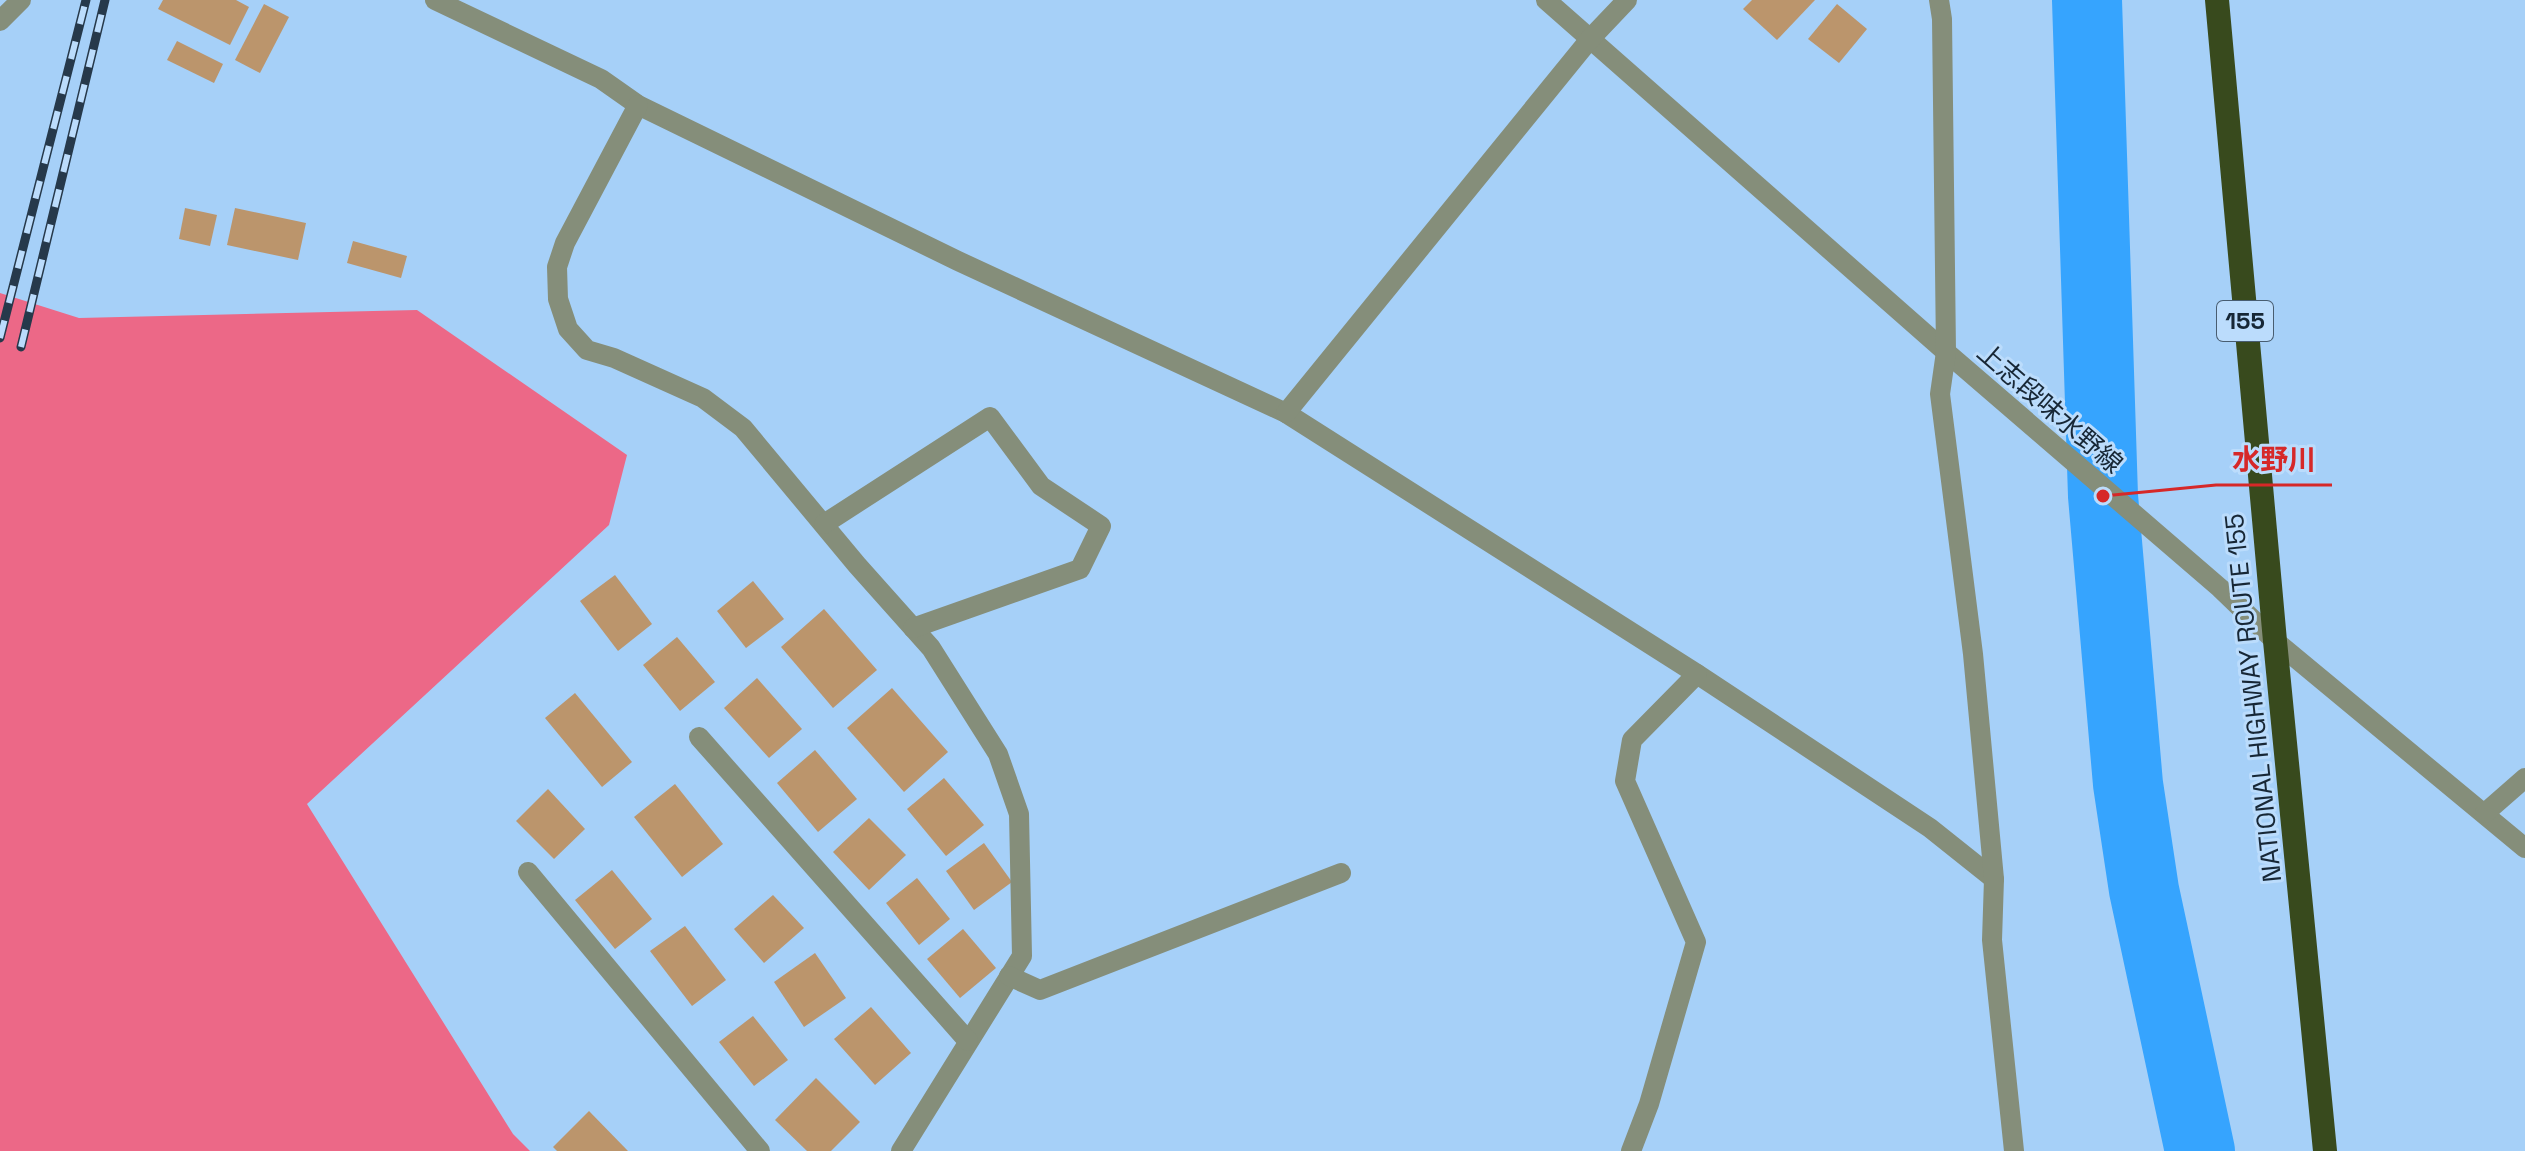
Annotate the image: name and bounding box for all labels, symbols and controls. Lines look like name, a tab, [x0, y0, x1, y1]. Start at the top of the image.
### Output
road number: 155	[2217, 301, 2273, 341]
street label: 上志段味水野線	[1970, 335, 2130, 481]
callout: 水野川	[2216, 433, 2332, 485]
text: 水野川	[2232, 441, 2316, 477]
street label: NATIONAL HIGHWAY ROUTE 155	[2217, 512, 2289, 884]

